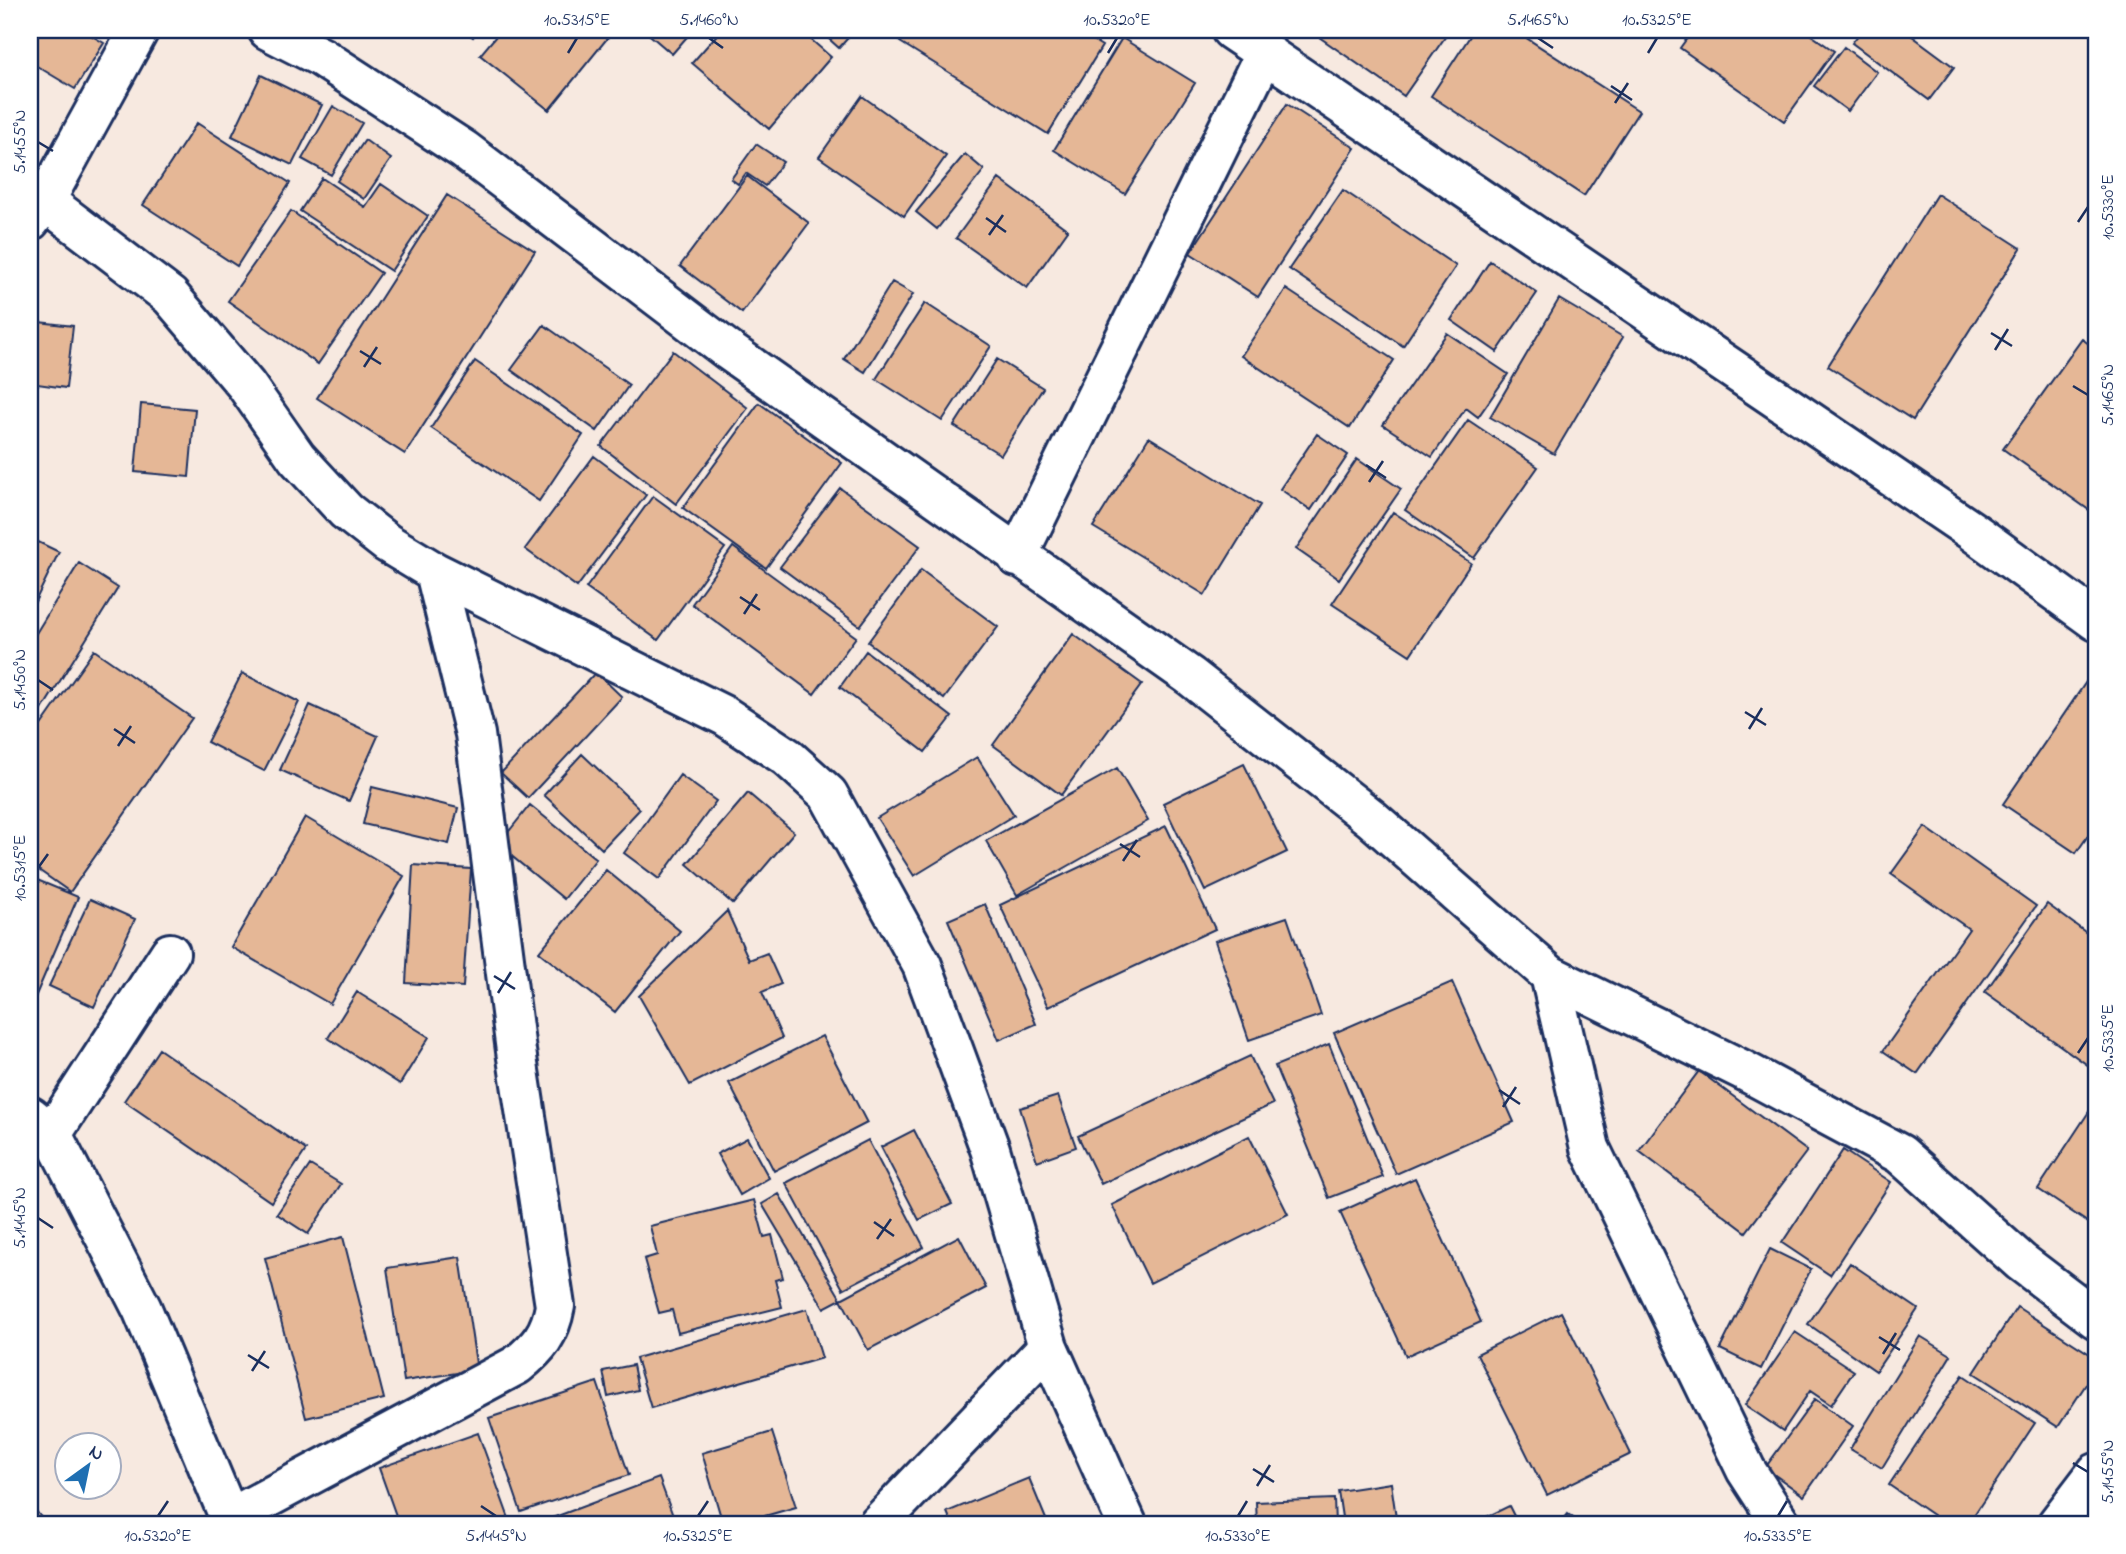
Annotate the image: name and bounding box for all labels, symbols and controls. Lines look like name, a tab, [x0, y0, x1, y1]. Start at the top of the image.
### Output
text: 10.5315°E	[544, 8, 610, 34]
text: 5.1460°N	[679, 8, 739, 34]
text: 10.5320°E	[1083, 8, 1151, 34]
text: 5.1465°N	[1507, 8, 1569, 34]
text: 10.5325°E	[1622, 8, 1692, 34]
text: 5.1455°N	[8, 110, 34, 174]
text: 10.5330°E	[2096, 174, 2122, 240]
text: 5.1465°N	[2096, 364, 2122, 426]
text: 5.1450°N	[8, 649, 34, 711]
text: 10.5315°E	[8, 835, 34, 901]
text: 10.5335°E	[2096, 1004, 2122, 1072]
text: 5.1445°N	[8, 1187, 34, 1249]
north arrow	[52, 1432, 122, 1502]
text: N	[83, 1439, 109, 1469]
text: 5.1455°N	[2096, 1440, 2122, 1504]
text: 10.5320°E	[124, 1524, 192, 1550]
text: 5.1445°N	[465, 1524, 527, 1550]
text: 10.5325°E	[663, 1524, 733, 1550]
text: 10.5330°E	[1205, 1524, 1271, 1550]
text: 10.5335°E	[1744, 1524, 1812, 1550]

